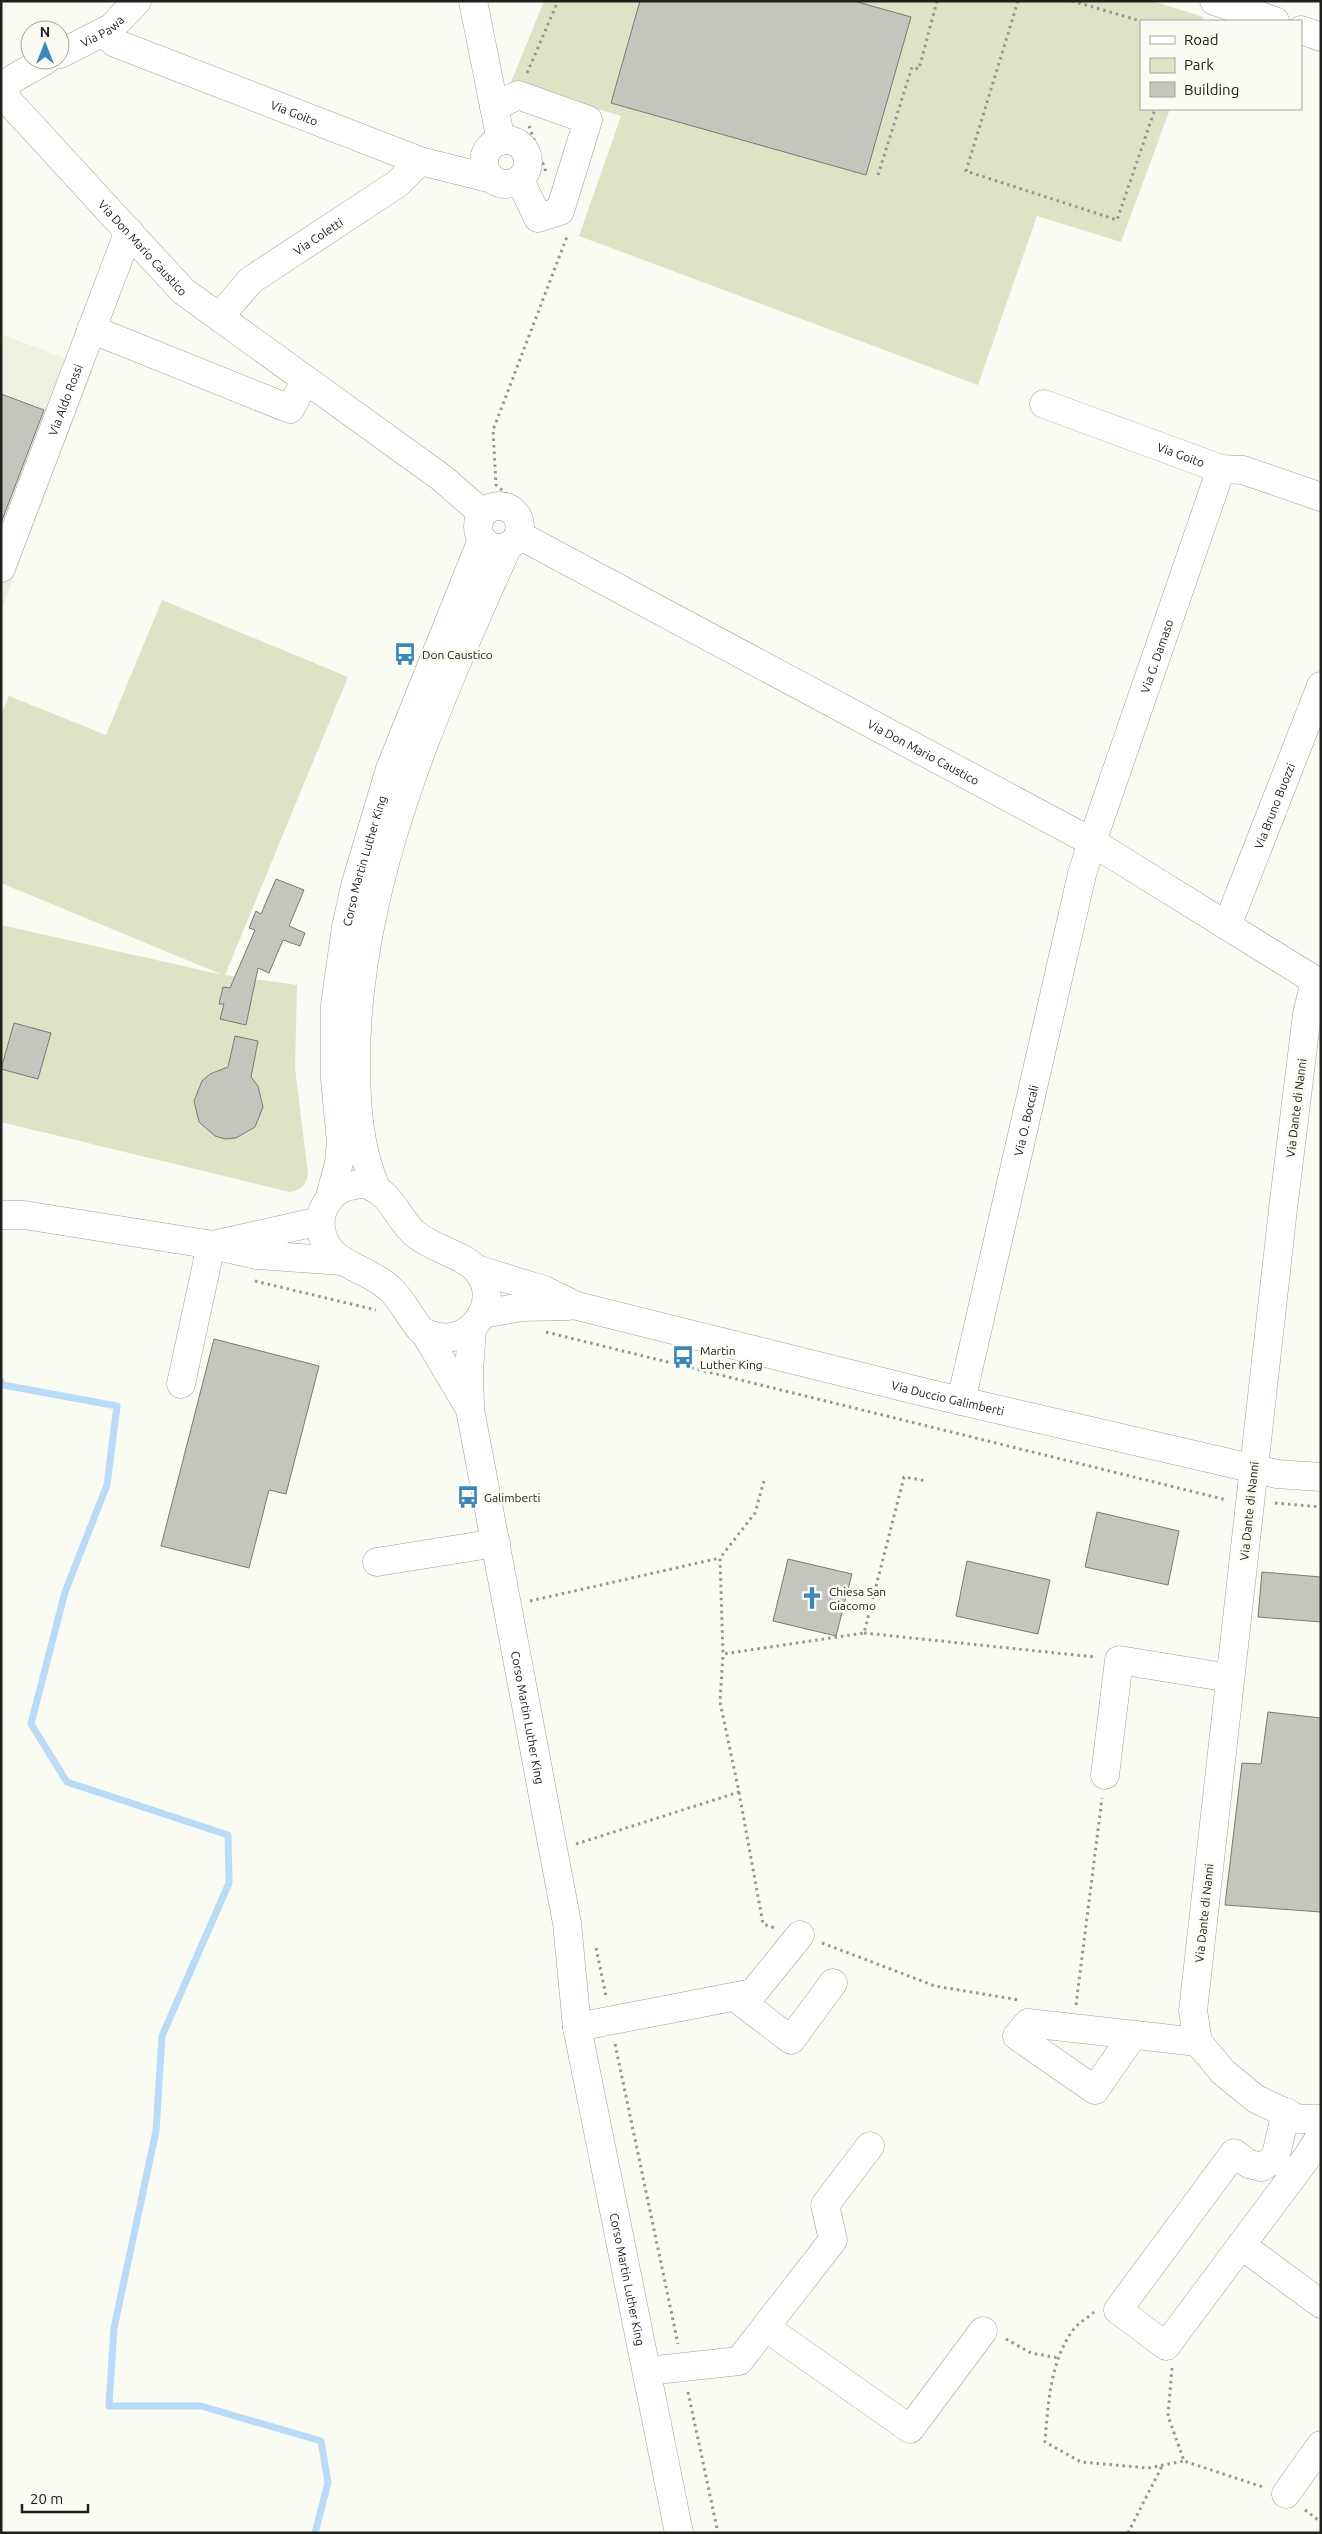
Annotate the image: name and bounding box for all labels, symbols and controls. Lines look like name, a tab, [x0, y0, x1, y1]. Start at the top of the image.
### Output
street label: Via Pawa	[78, 13, 126, 49]
north arrow	[20, 20, 70, 70]
legend	[1140, 20, 1302, 110]
text: N	[40, 24, 50, 40]
text: Road	[1184, 31, 1219, 48]
text: Park	[1184, 56, 1214, 73]
text: Building	[1184, 81, 1239, 98]
street label: Via Goito	[269, 97, 320, 127]
street label: Via Don Mario Caustico	[96, 197, 190, 298]
street label: Via Coletti	[291, 215, 345, 257]
street label: Via Aldo Rossi	[45, 362, 84, 437]
street label: Via Goito	[1156, 440, 1207, 469]
street label: Via G. Damaso	[1138, 617, 1175, 695]
bus stop icon: Don Caustico	[392, 641, 418, 667]
place label: Don Caustico	[422, 648, 493, 661]
street label: Via Don Mario Caustico	[866, 717, 982, 787]
street label: Via Bruno Buozzi	[1251, 761, 1297, 851]
street label: Corso Martin Luther King	[340, 794, 388, 927]
street label: Via Dante di Nanni	[1283, 1058, 1309, 1158]
street label: Via O. Boccali	[1011, 1083, 1040, 1157]
bus stop icon: Martin Luther King	[670, 1344, 696, 1370]
place label: Martin Luther King	[700, 1344, 763, 1371]
street label: Via Duccio Galimberti	[890, 1378, 1006, 1417]
street label: Via Dante di Nanni	[1237, 1461, 1261, 1561]
bus stop icon: Galimberti	[455, 1484, 481, 1510]
place label: Galimberti	[484, 1491, 540, 1504]
church icon: Chiesa San Giacomo	[799, 1585, 825, 1611]
place label: Chiesa San Giacomo	[829, 1585, 886, 1612]
street label: Corso Martin Luther King	[509, 1650, 547, 1785]
street label: Via Dante di Nanni	[1192, 1863, 1216, 1963]
street label: Corso Martin Luther King	[608, 2212, 648, 2347]
scale bar	[22, 2482, 89, 2514]
text: 20 m	[30, 2490, 63, 2507]

